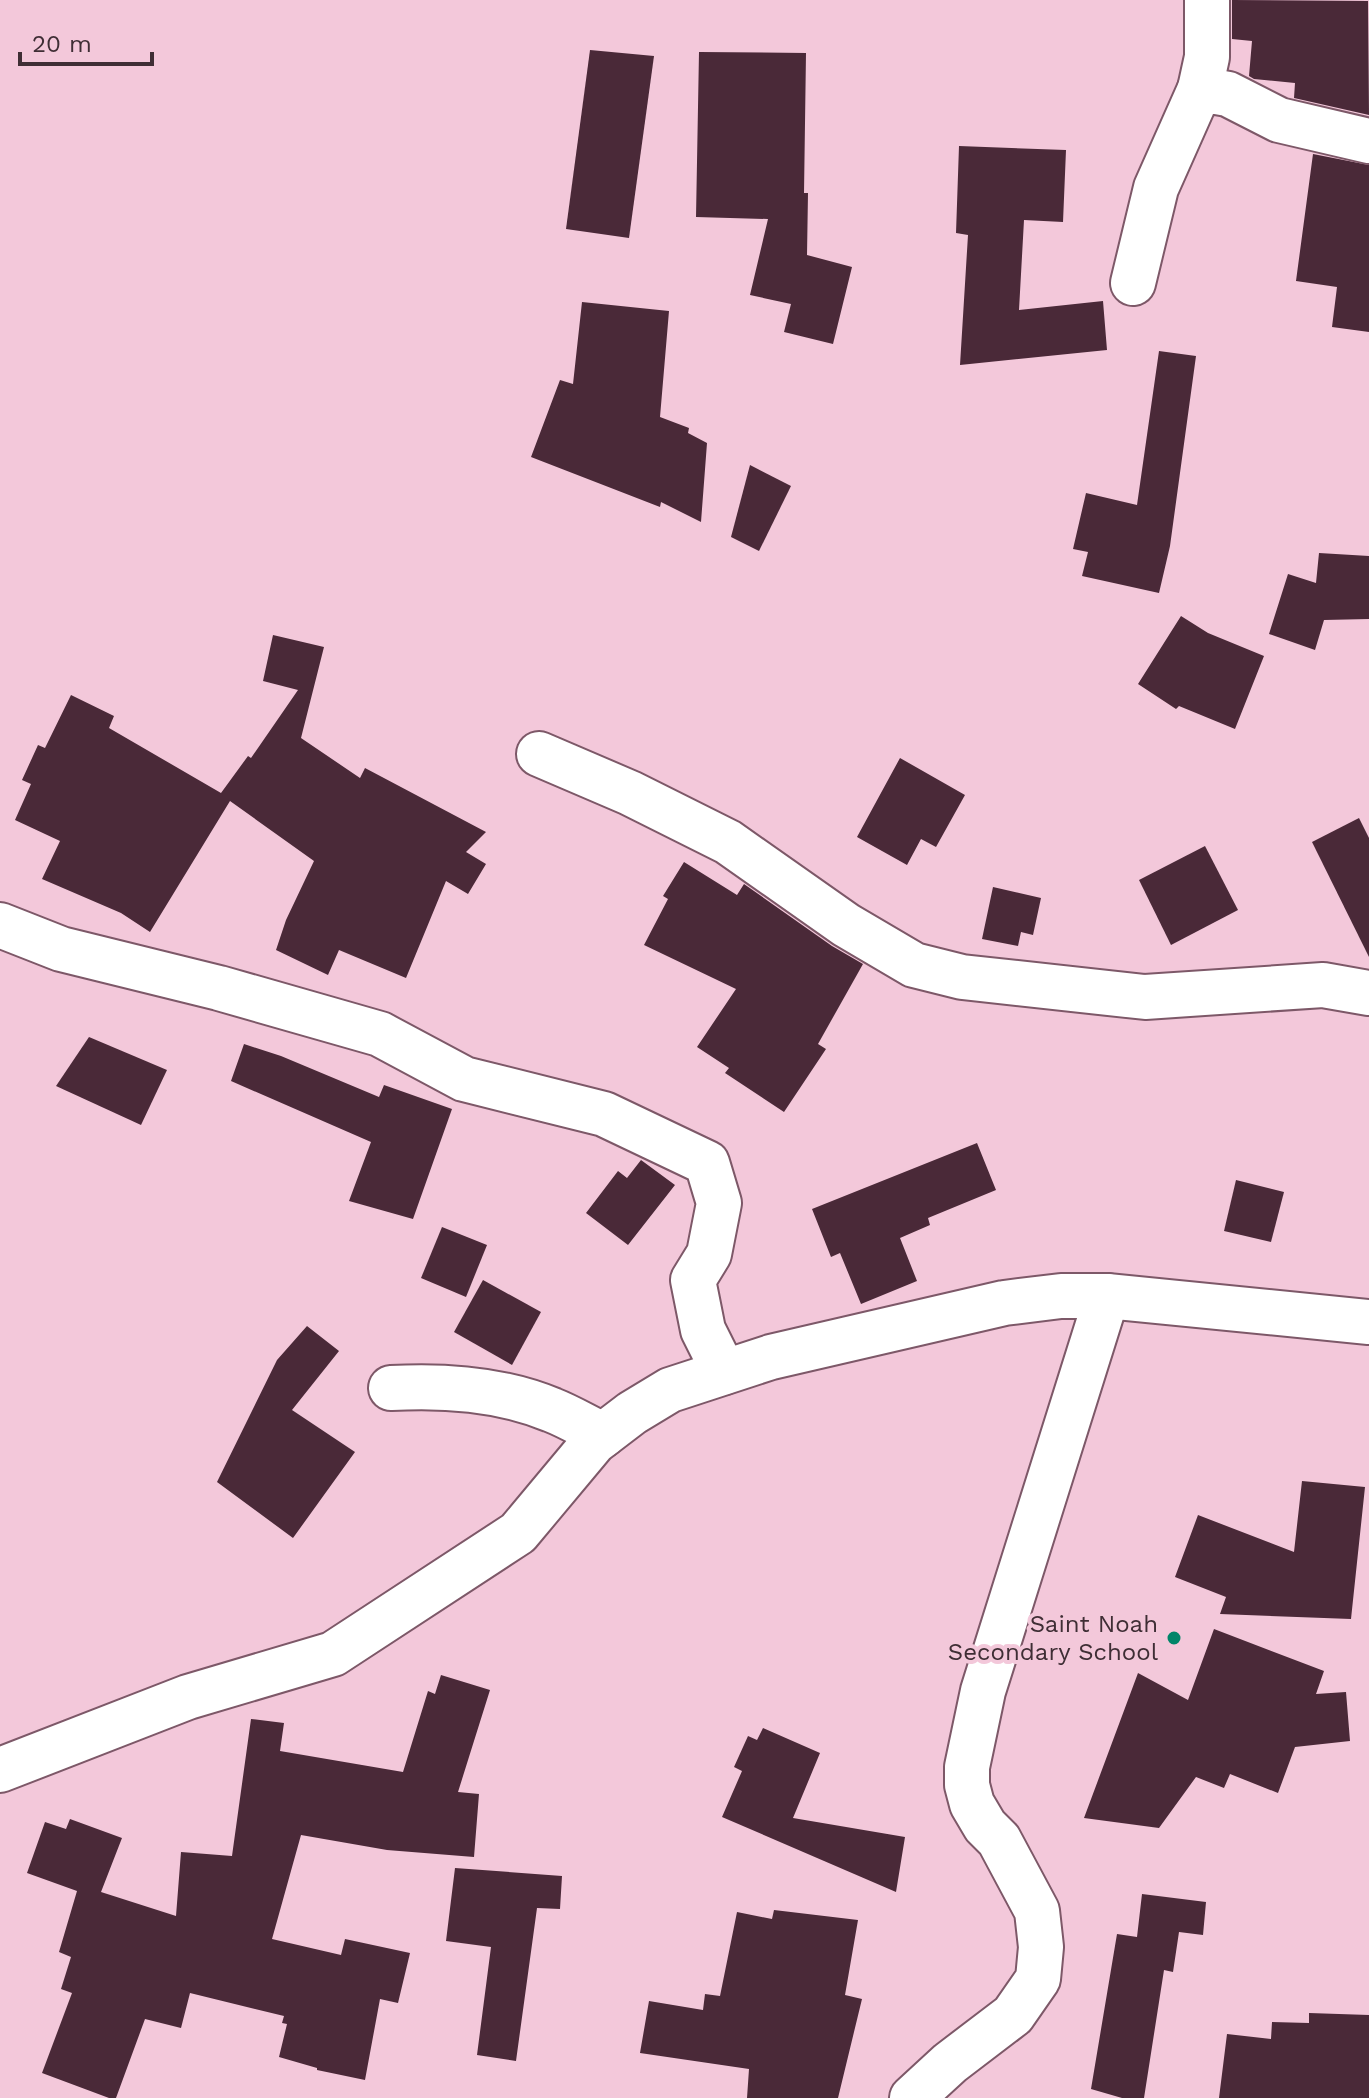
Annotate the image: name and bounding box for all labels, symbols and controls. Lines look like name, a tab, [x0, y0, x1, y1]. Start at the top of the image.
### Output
scale bar	[20, 16, 152, 66]
text: 20 m	[32, 30, 92, 58]
place label: Saint Noah Secondary School	[948, 1610, 1159, 1666]
marker: Saint Noah Secondary School	[1165, 1629, 1183, 1647]

